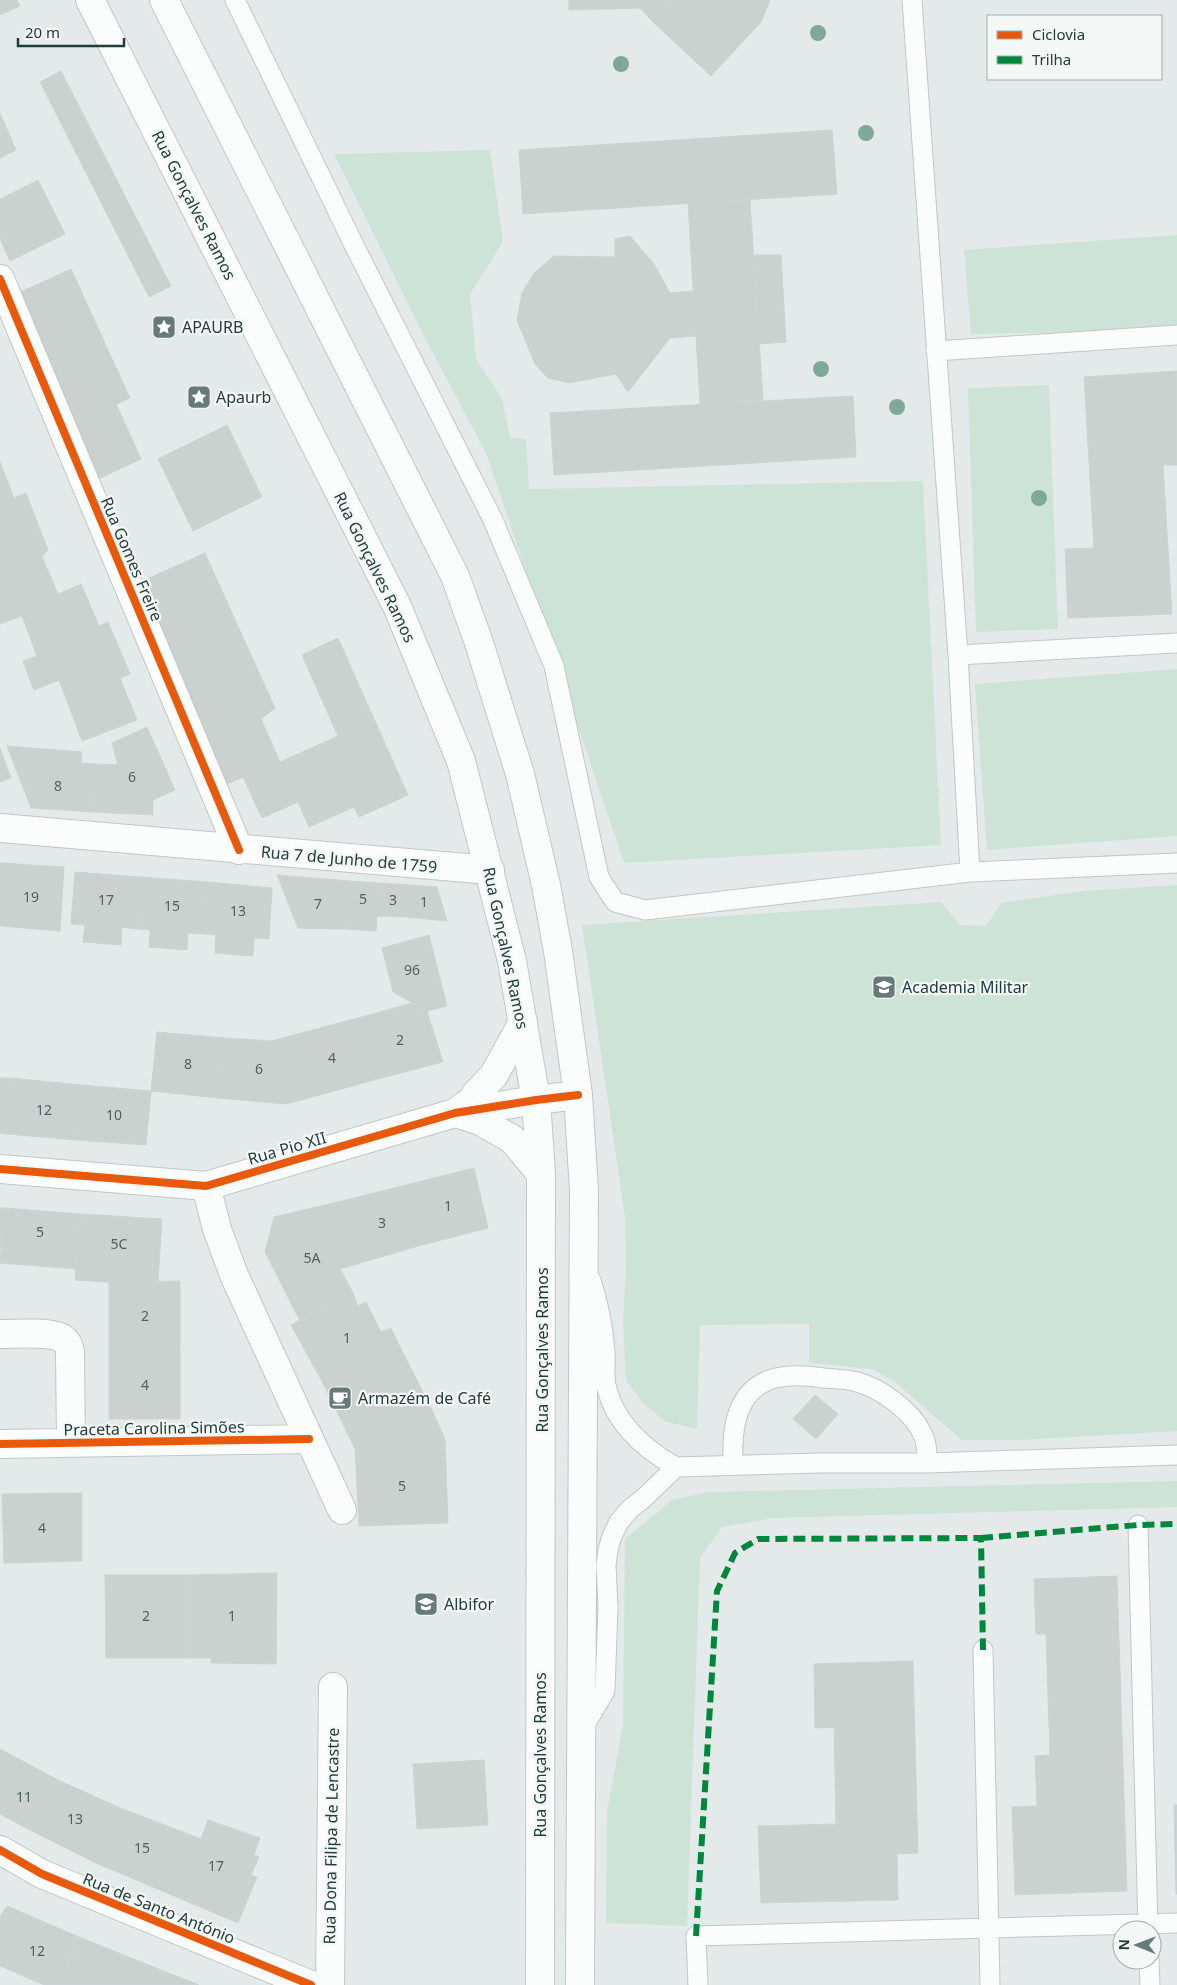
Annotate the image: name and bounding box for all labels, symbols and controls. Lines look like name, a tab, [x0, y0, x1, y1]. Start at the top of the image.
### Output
scale bar	[18, 15, 124, 47]
legend	[987, 15, 1162, 80]
text: 20 m	[25, 22, 60, 42]
text: Ciclovia	[1032, 24, 1085, 44]
text: Trilha	[1032, 49, 1071, 69]
street label: Rua Gonçalves Ramos	[147, 126, 241, 284]
place icon: APAURB	[151, 314, 177, 340]
place label: APAURB	[182, 316, 243, 338]
place icon: Apaurb	[186, 384, 212, 410]
place label: Apaurb	[216, 386, 271, 408]
street label: Rua Gonçalves Ramos	[329, 488, 421, 646]
street label: Rua Gomes Freire	[96, 493, 168, 625]
house number: 6	[128, 767, 136, 786]
house number: 8	[54, 776, 62, 795]
street label: Rua 7 de Junho de 1759	[260, 840, 438, 878]
street label: Rua Gonçalves Ramos	[478, 865, 534, 1031]
house number: 19	[23, 887, 39, 906]
house number: 5	[359, 889, 367, 908]
house number: 17	[98, 890, 114, 909]
house number: 3	[389, 890, 397, 909]
house number: 1	[420, 892, 428, 911]
house number: 7	[314, 894, 322, 913]
house number: 15	[164, 896, 180, 915]
house number: 13	[230, 901, 246, 920]
house number: 96	[404, 960, 420, 979]
school or university icon: Academia Militar	[871, 974, 897, 1000]
place label: Academia Militar	[902, 976, 1029, 998]
house number: 2	[396, 1030, 404, 1049]
house number: 4	[328, 1048, 336, 1067]
house number: 8	[184, 1054, 192, 1073]
house number: 6	[255, 1059, 263, 1078]
house number: 12	[36, 1100, 52, 1119]
house number: 10	[106, 1105, 122, 1124]
street label: Rua Pio XII	[245, 1126, 329, 1170]
house number: 1	[444, 1196, 452, 1215]
house number: 3	[378, 1213, 386, 1232]
house number: 5	[36, 1222, 44, 1241]
house number: 5C	[111, 1234, 128, 1253]
house number: 5A	[304, 1248, 321, 1267]
street label: Rua Gonçalves Ramos	[531, 1267, 553, 1433]
house number: 2	[141, 1306, 149, 1325]
house number: 1	[343, 1328, 351, 1347]
house number: 4	[141, 1375, 149, 1394]
cafe icon: Armazém de Café	[327, 1385, 353, 1411]
place label: Armazém de Café	[358, 1387, 491, 1409]
street label: Praceta Carolina Simões	[63, 1415, 245, 1441]
house number: 5	[398, 1476, 406, 1495]
house number: 4	[38, 1518, 46, 1537]
school or university icon: Albifor	[413, 1591, 439, 1617]
place label: Albifor	[444, 1593, 495, 1615]
house number: 2	[142, 1606, 150, 1625]
house number: 1	[228, 1606, 236, 1625]
street label: Rua Gonçalves Ramos	[529, 1672, 551, 1838]
street label: Rua Dona Filipa de Lencastre	[318, 1727, 344, 1945]
house number: 11	[16, 1787, 32, 1806]
house number: 13	[67, 1809, 83, 1828]
house number: 15	[134, 1838, 150, 1857]
house number: 17	[208, 1856, 224, 1875]
street label: Rua de Santo António	[80, 1867, 238, 1949]
north arrow	[1112, 1920, 1162, 1970]
text: N	[1114, 1939, 1133, 1951]
house number: 12	[29, 1941, 45, 1960]

